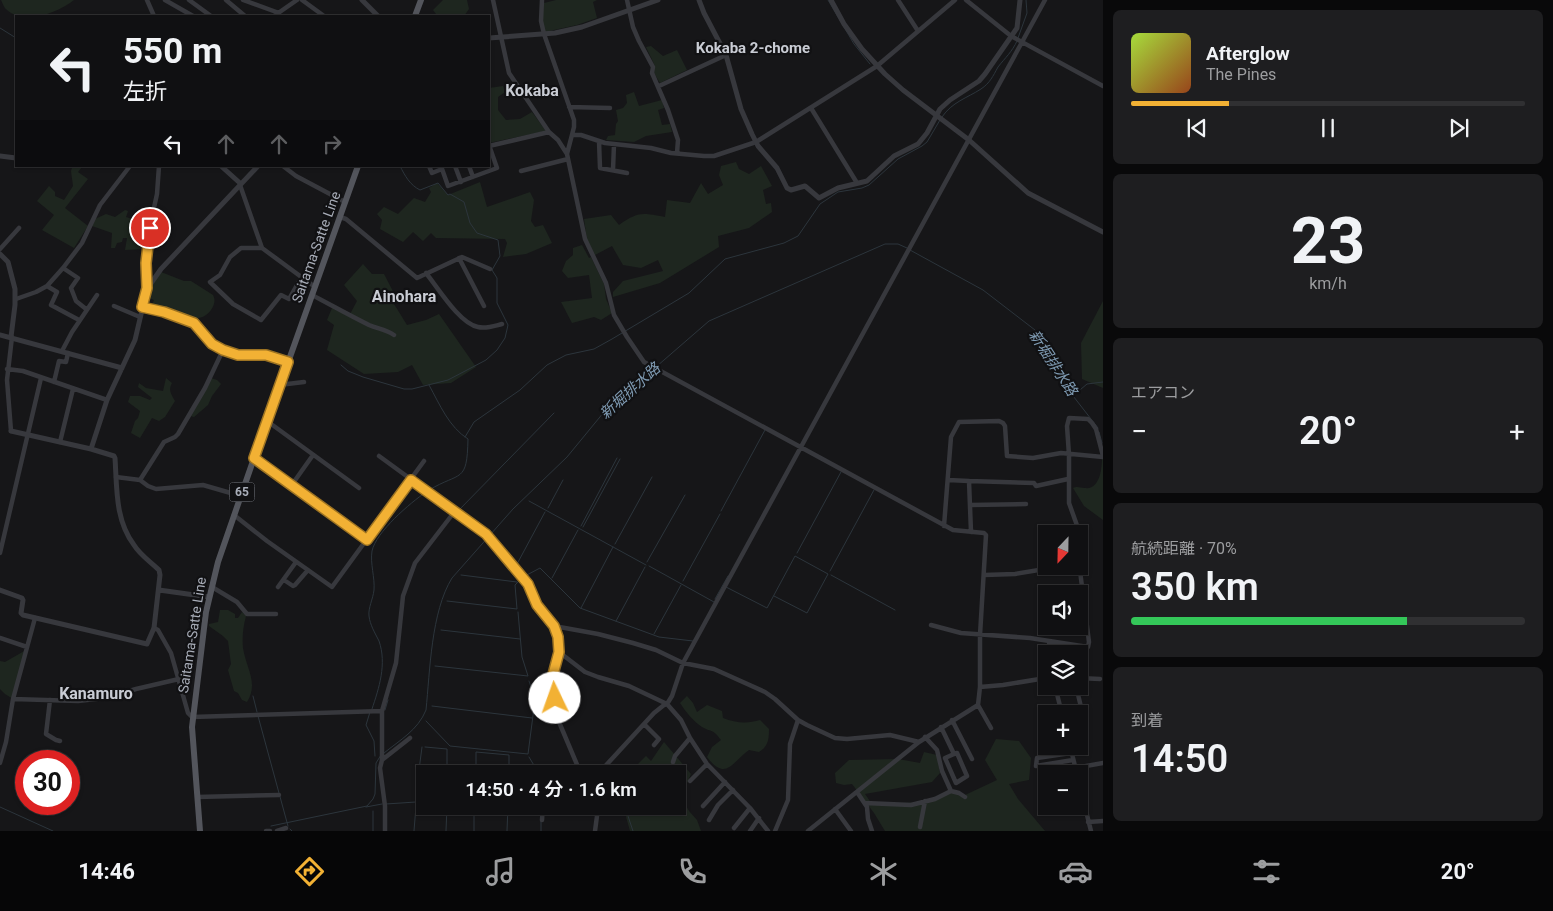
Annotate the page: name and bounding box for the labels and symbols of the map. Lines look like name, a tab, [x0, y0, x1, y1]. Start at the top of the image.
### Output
district label: Kokaba 2-chome	[696, 39, 810, 57]
district label: Kokaba	[505, 81, 559, 100]
street label: Saitama-Satte Line	[288, 189, 344, 305]
pin	[129, 207, 171, 249]
district label: Ainohara	[372, 287, 437, 306]
water label: 新堀排水路	[1025, 327, 1082, 401]
water label: 新堀排水路	[596, 358, 665, 423]
road number: 65	[230, 482, 254, 502]
north arrow	[1038, 525, 1088, 575]
street label: Saitama-Satte Line	[175, 576, 209, 694]
position arrow	[528, 671, 580, 723]
district label: Kanamuro	[59, 684, 133, 703]
speed limit sign: 30	[15, 750, 80, 815]

